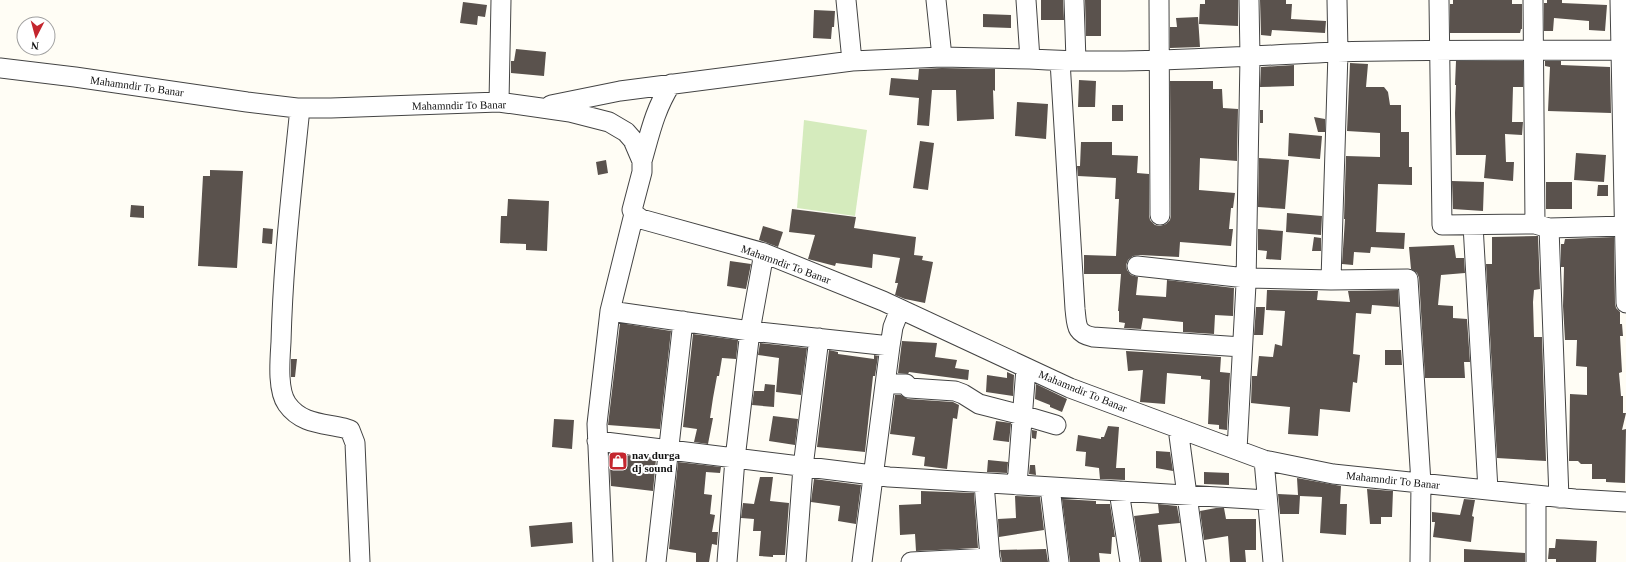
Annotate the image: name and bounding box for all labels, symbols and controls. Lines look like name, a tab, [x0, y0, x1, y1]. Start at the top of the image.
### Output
north arrow	[16, 16, 56, 56]
text: N	[30, 40, 40, 52]
street label: Mahamndir To Banar	[89, 73, 185, 99]
street label: Mahamndir To Banar	[412, 98, 507, 112]
street label: Mahamndir To Banar	[740, 242, 833, 286]
street label: Mahamndir To Banar	[1037, 368, 1129, 414]
place label: nav durga dj sound	[632, 449, 680, 474]
shop icon: nav durga dj sound	[607, 450, 629, 472]
street label: Mahamndir To Banar	[1345, 469, 1441, 491]

